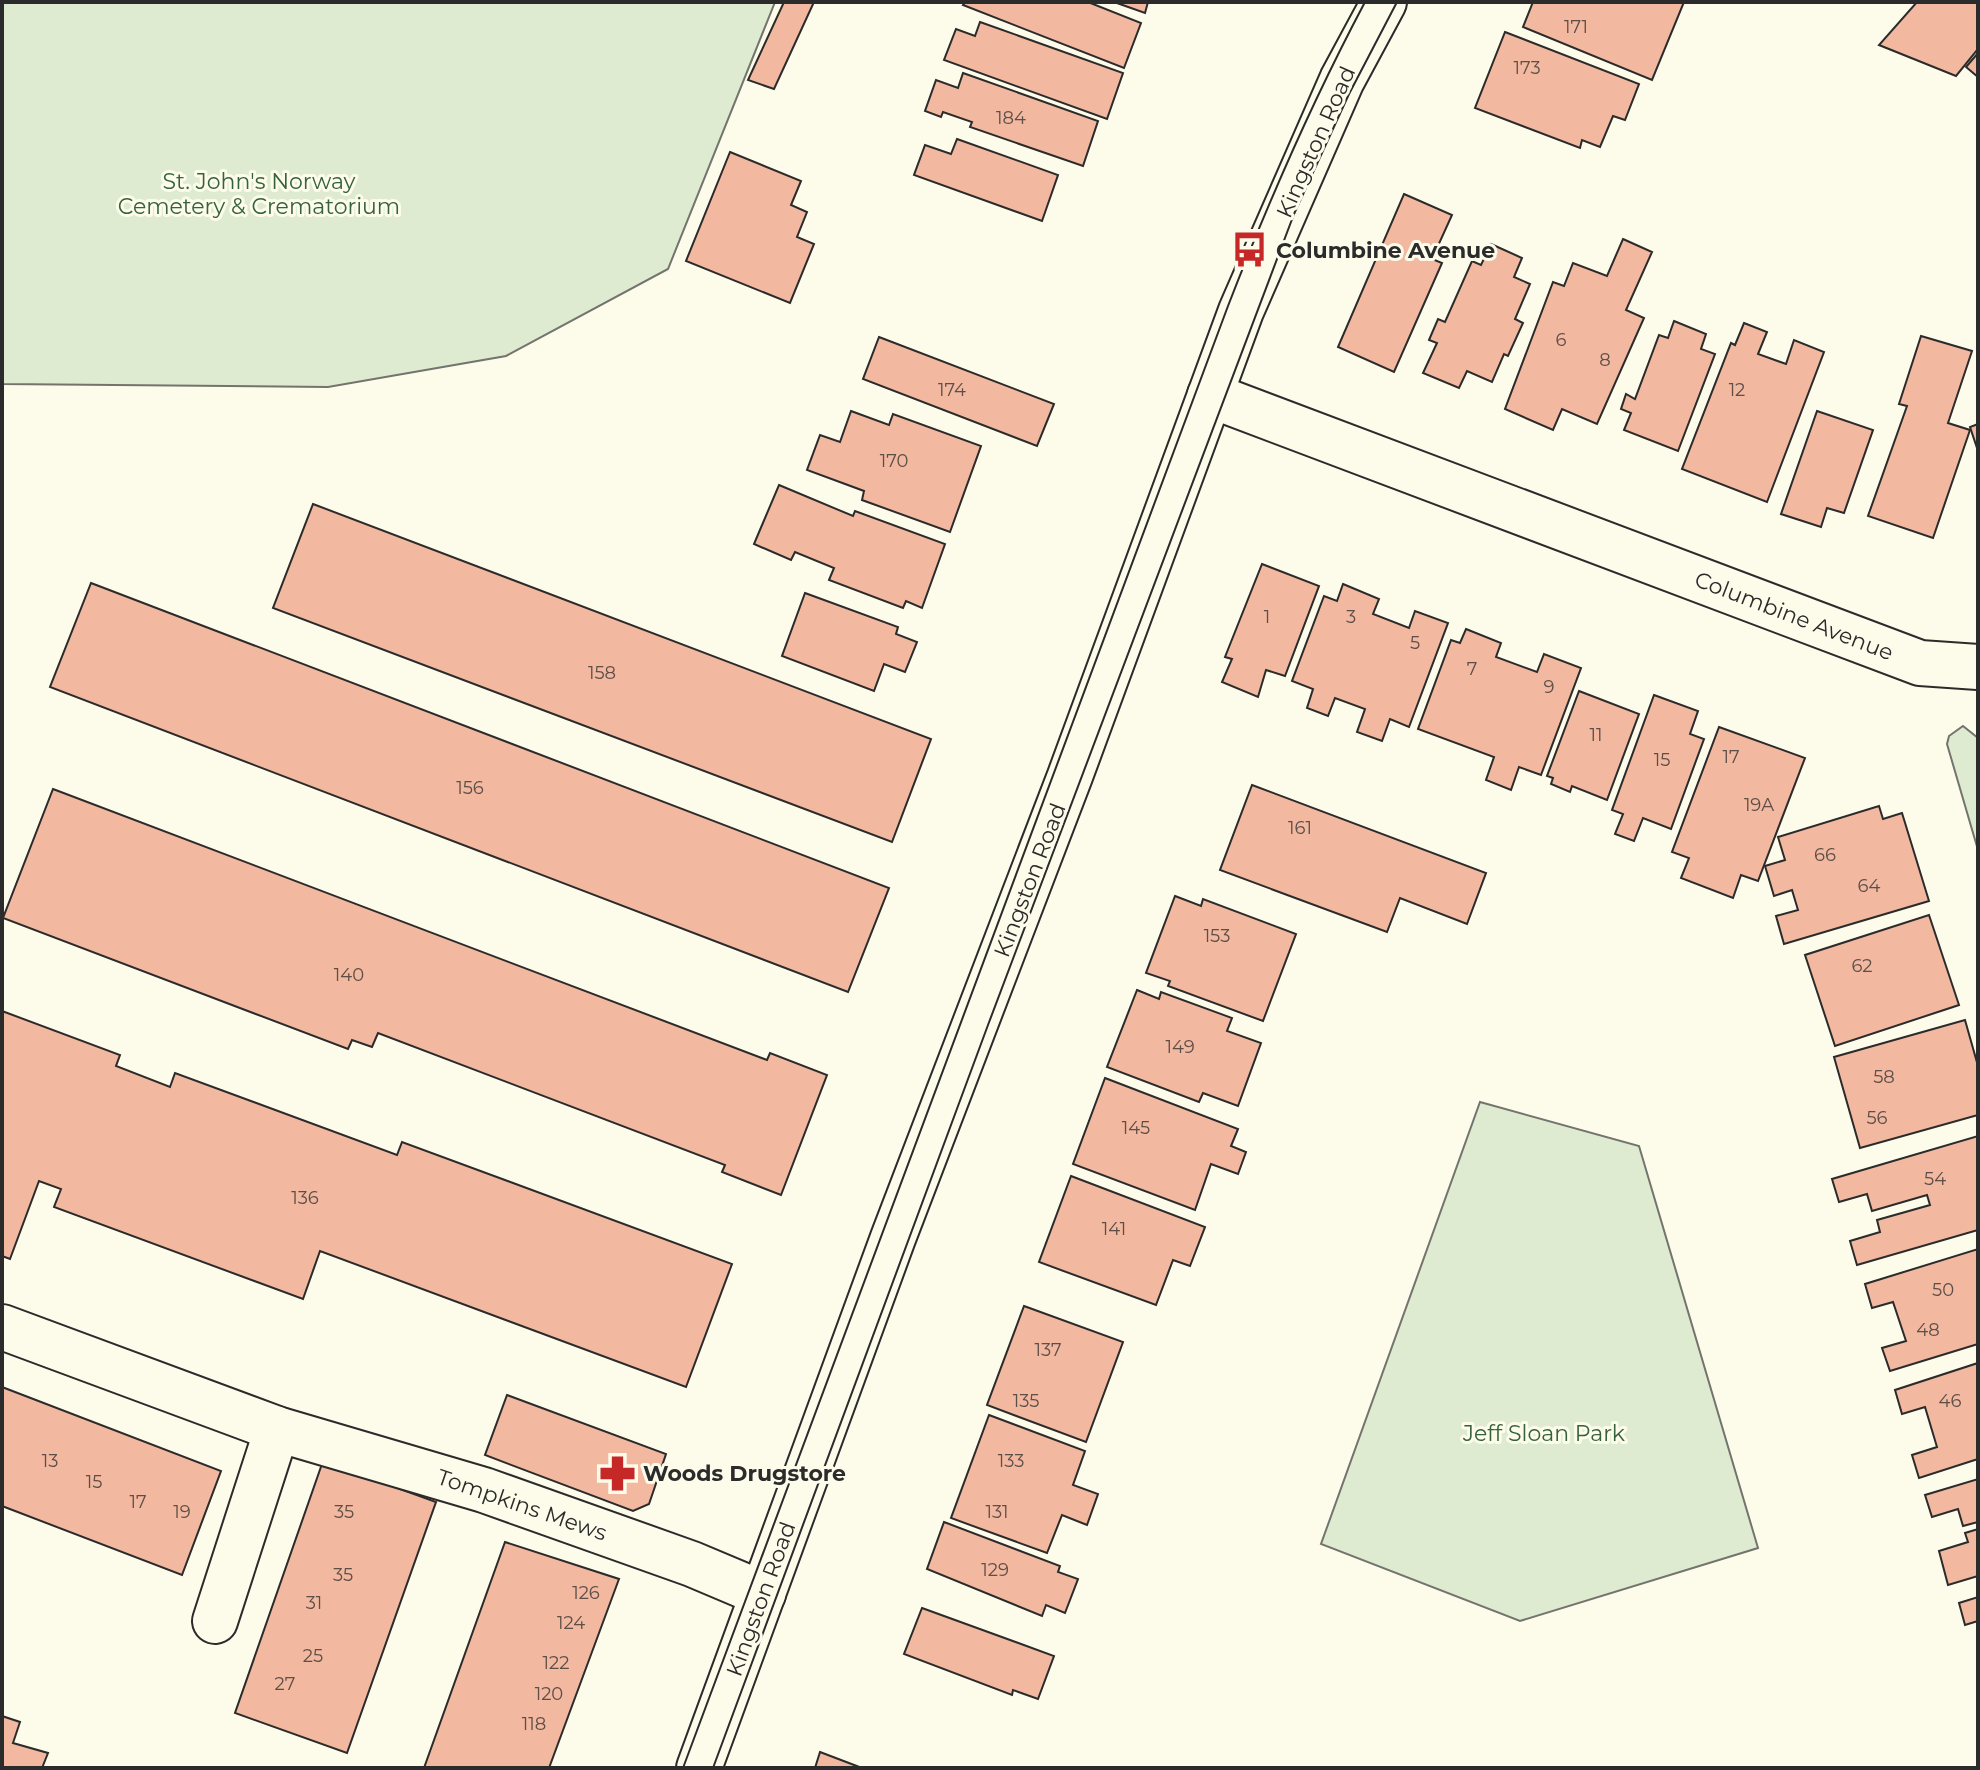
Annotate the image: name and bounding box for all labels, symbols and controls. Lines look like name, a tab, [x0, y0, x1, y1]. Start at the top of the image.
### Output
house number: 171	[1564, 16, 1588, 38]
house number: 173	[1513, 57, 1541, 79]
street label: Kingston Road	[1271, 62, 1361, 222]
house number: 184	[996, 107, 1026, 129]
park label: St. John's Norway Cemetery & Crematorium	[118, 168, 400, 220]
bus stop icon: Columbine Avenue	[1231, 231, 1269, 269]
place label: Columbine Avenue	[1276, 237, 1495, 264]
house number: 6	[1556, 329, 1567, 351]
house number: 8	[1599, 349, 1611, 371]
house number: 174	[938, 379, 966, 401]
house number: 12	[1729, 379, 1745, 401]
house number: 170	[880, 450, 908, 472]
street label: Columbine Avenue	[1691, 566, 1897, 666]
house number: 1	[1264, 606, 1270, 628]
house number: 3	[1346, 606, 1356, 628]
house number: 5	[1410, 632, 1420, 654]
house number: 7	[1467, 658, 1477, 680]
house number: 158	[588, 662, 616, 684]
house number: 9	[1544, 676, 1555, 698]
house number: 11	[1590, 724, 1603, 746]
house number: 17	[1722, 746, 1740, 768]
house number: 15	[1654, 749, 1670, 771]
house number: 156	[456, 777, 484, 799]
house number: 19A	[1744, 794, 1774, 816]
street label: Kingston Road	[988, 799, 1072, 961]
house number: 161	[1288, 817, 1312, 839]
house number: 66	[1814, 844, 1836, 866]
house number: 64	[1858, 875, 1881, 897]
house number: 153	[1204, 925, 1230, 947]
house number: 62	[1851, 955, 1873, 977]
house number: 140	[334, 964, 364, 986]
house number: 149	[1165, 1036, 1195, 1058]
house number: 58	[1873, 1066, 1895, 1088]
house number: 56	[1866, 1107, 1888, 1129]
house number: 145	[1122, 1117, 1150, 1139]
house number: 54	[1924, 1168, 1946, 1190]
house number: 136	[291, 1187, 319, 1209]
house number: 141	[1102, 1218, 1126, 1240]
house number: 50	[1932, 1279, 1954, 1301]
house number: 48	[1916, 1319, 1940, 1341]
house number: 137	[1034, 1339, 1062, 1361]
house number: 135	[1013, 1390, 1039, 1412]
house number: 46	[1939, 1390, 1961, 1412]
park label: Jeff Sloan Park	[1462, 1420, 1626, 1447]
house number: 13	[42, 1450, 58, 1472]
house number: 133	[998, 1450, 1024, 1472]
pharmacy icon: Woods Drugstore	[598, 1454, 636, 1492]
place label: Woods Drugstore	[643, 1460, 846, 1487]
street label: Tompkins Mews	[433, 1463, 611, 1547]
house number: 15	[86, 1471, 102, 1493]
house number: 17	[129, 1491, 147, 1513]
house number: 19	[173, 1501, 191, 1523]
house number: 35	[334, 1501, 354, 1523]
house number: 131	[985, 1501, 1009, 1523]
street label: Kingston Road	[720, 1518, 802, 1680]
house number: 129	[981, 1559, 1009, 1581]
house number: 35	[333, 1564, 353, 1586]
house number: 126	[572, 1582, 600, 1604]
house number: 31	[306, 1592, 322, 1614]
house number: 124	[557, 1612, 585, 1634]
house number: 25	[303, 1645, 323, 1667]
house number: 122	[543, 1652, 569, 1674]
house number: 27	[275, 1673, 295, 1695]
house number: 120	[535, 1683, 563, 1705]
house number: 118	[522, 1713, 546, 1735]

